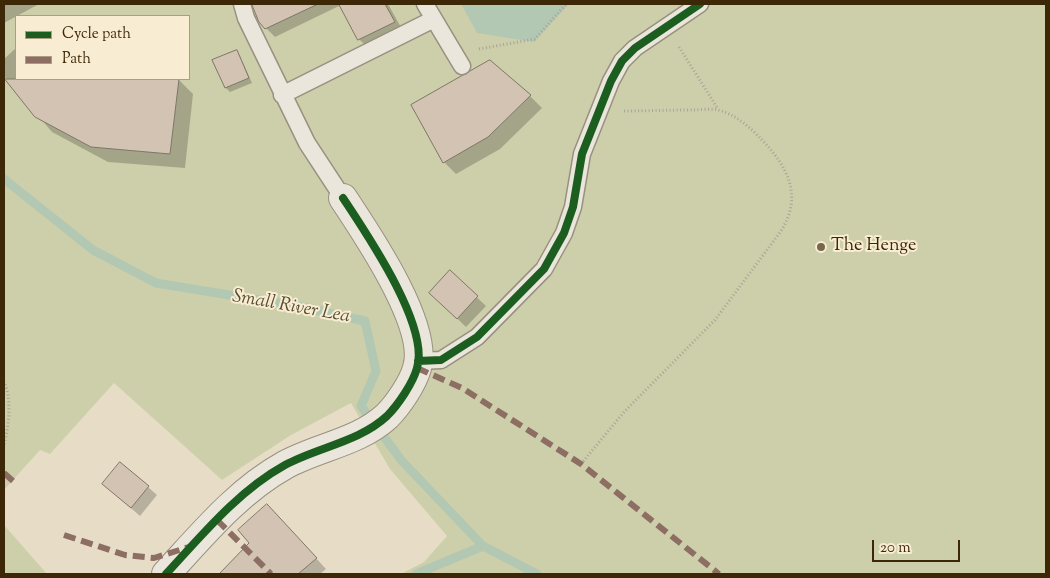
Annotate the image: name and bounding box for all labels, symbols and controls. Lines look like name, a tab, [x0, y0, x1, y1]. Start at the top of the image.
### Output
legend	[15, 15, 190, 80]
text: Cycle path	[62, 24, 131, 45]
text: Path	[62, 49, 91, 70]
place label: The Henge	[831, 236, 916, 258]
marker: The Henge	[815, 241, 827, 253]
water label: Small River Lea	[230, 286, 352, 330]
scale bar	[875, 530, 962, 562]
text: 20 m	[880, 538, 911, 559]

